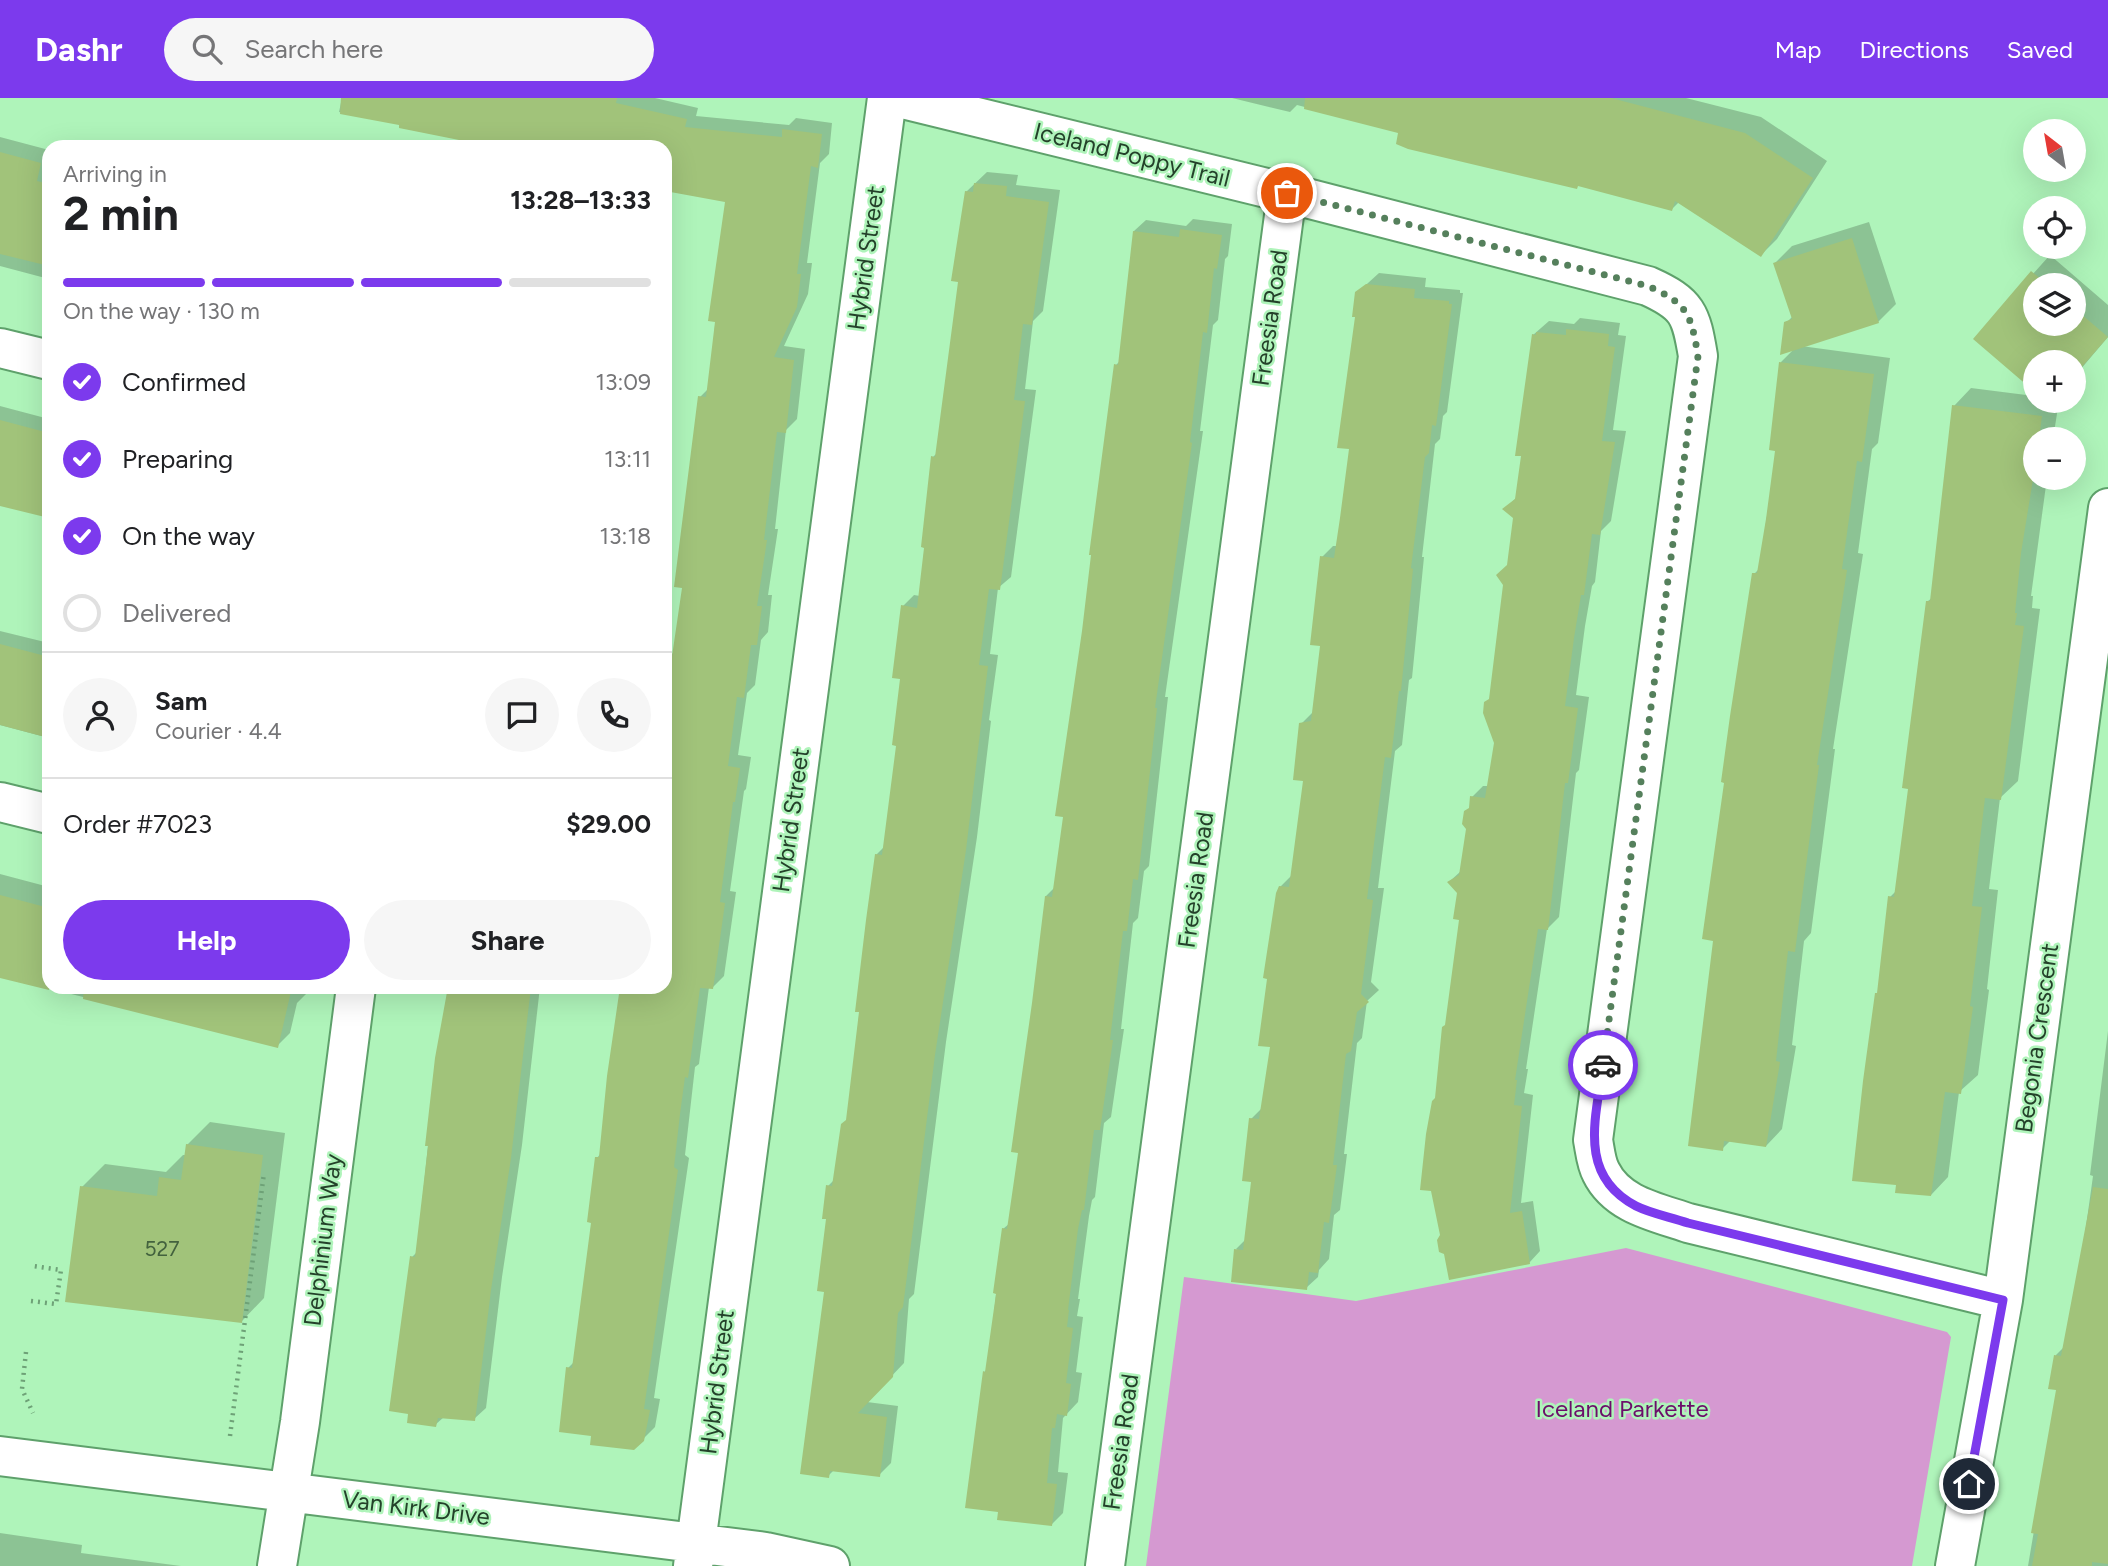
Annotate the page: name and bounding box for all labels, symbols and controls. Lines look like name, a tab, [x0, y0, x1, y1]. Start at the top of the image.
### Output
search box	[164, 18, 654, 81]
text: Dashr	[35, 30, 122, 69]
icon: search	[188, 30, 226, 68]
text: Search here	[244, 33, 383, 65]
text: Map	[1775, 35, 1821, 64]
text: Directions	[1859, 35, 1969, 64]
text: Saved	[2007, 35, 2073, 64]
street label: Iceland Poppy Trail	[1031, 116, 1233, 193]
north arrow	[2023, 119, 2086, 182]
map controls	[2023, 119, 2086, 490]
text: Arriving in	[63, 160, 167, 188]
pin	[1257, 163, 1317, 223]
icon: bag	[1268, 174, 1306, 212]
text: 13:28–13:33	[510, 184, 651, 216]
street label: Hybrid Street	[841, 184, 890, 332]
text: 2 min	[63, 186, 179, 242]
button: locate	[2023, 196, 2086, 259]
street label: Freesia Road	[1246, 248, 1293, 388]
button: layers	[2023, 273, 2086, 336]
text: On the way · 130 m	[63, 297, 260, 325]
button: +	[2023, 350, 2086, 413]
icon: check	[63, 363, 101, 401]
text: Confirmed	[122, 366, 246, 398]
text: 13:09	[595, 368, 651, 396]
button: −	[2023, 427, 2086, 490]
icon: check	[63, 440, 101, 478]
text: Preparing	[122, 443, 233, 475]
text: 13:11	[604, 445, 651, 473]
icon: check	[63, 517, 101, 555]
text: On the way	[122, 520, 255, 552]
text: 13:18	[600, 522, 651, 550]
text: Delivered	[122, 597, 231, 629]
button: person	[63, 678, 137, 752]
button: chat	[485, 678, 559, 752]
button: phone	[577, 678, 651, 752]
text: Sam	[155, 685, 207, 717]
text: Courier · 4.4	[155, 717, 282, 745]
street label: Hybrid Street	[766, 746, 815, 894]
text: Order #7023	[63, 808, 212, 840]
text: $29.00	[566, 808, 651, 840]
street label: Freesia Road	[1172, 810, 1219, 950]
button: Help	[63, 900, 350, 980]
button: Share	[364, 900, 651, 980]
street label: Begonia Crescent	[2009, 941, 2064, 1135]
courier	[1568, 1030, 1638, 1100]
icon: car	[1584, 1046, 1622, 1084]
street label: Delphinium Way	[298, 1152, 348, 1328]
house number: 527	[144, 1236, 180, 1261]
street label: Hybrid Street	[693, 1308, 740, 1456]
street label: Freesia Road	[1097, 1372, 1144, 1512]
park label: Iceland Parkette	[1535, 1394, 1709, 1423]
pin	[1939, 1454, 1999, 1514]
icon: home	[1950, 1465, 1988, 1503]
street label: Van Kirk Drive	[341, 1484, 492, 1531]

